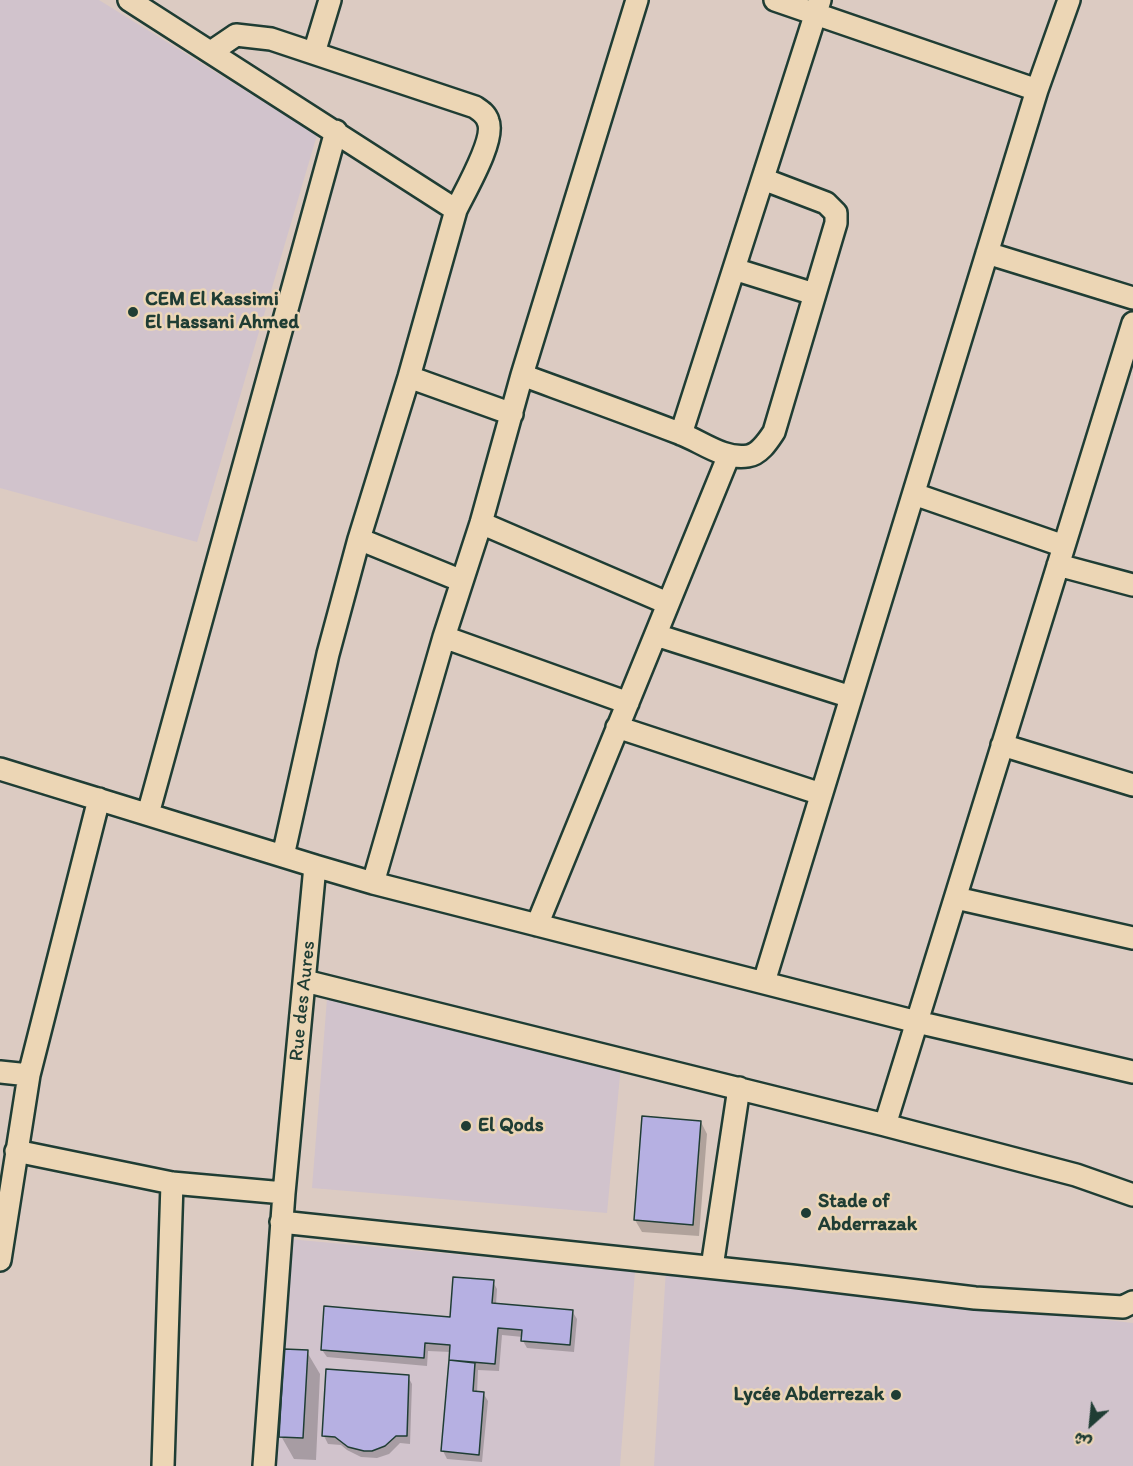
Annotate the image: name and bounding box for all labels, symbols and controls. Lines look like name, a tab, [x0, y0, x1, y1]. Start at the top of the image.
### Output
place label: CEM El Kassimi El Hassani Ahmed	[145, 288, 299, 335]
marker: CEM El Kassimi El Hassani Ahmed	[126, 305, 140, 319]
street label: Rue des Aures	[285, 940, 321, 1062]
place label: El Qods	[478, 1114, 544, 1138]
marker: El Qods	[459, 1119, 473, 1133]
place label: Stade of Abderrazak	[818, 1190, 917, 1237]
marker: Stade of Abderrazak	[799, 1206, 813, 1220]
place label: Lycée Abderrezak	[734, 1383, 884, 1407]
marker: Lycée Abderrezak	[889, 1388, 903, 1402]
north arrow	[1061, 1394, 1121, 1454]
text: ش	[1070, 1428, 1095, 1453]

